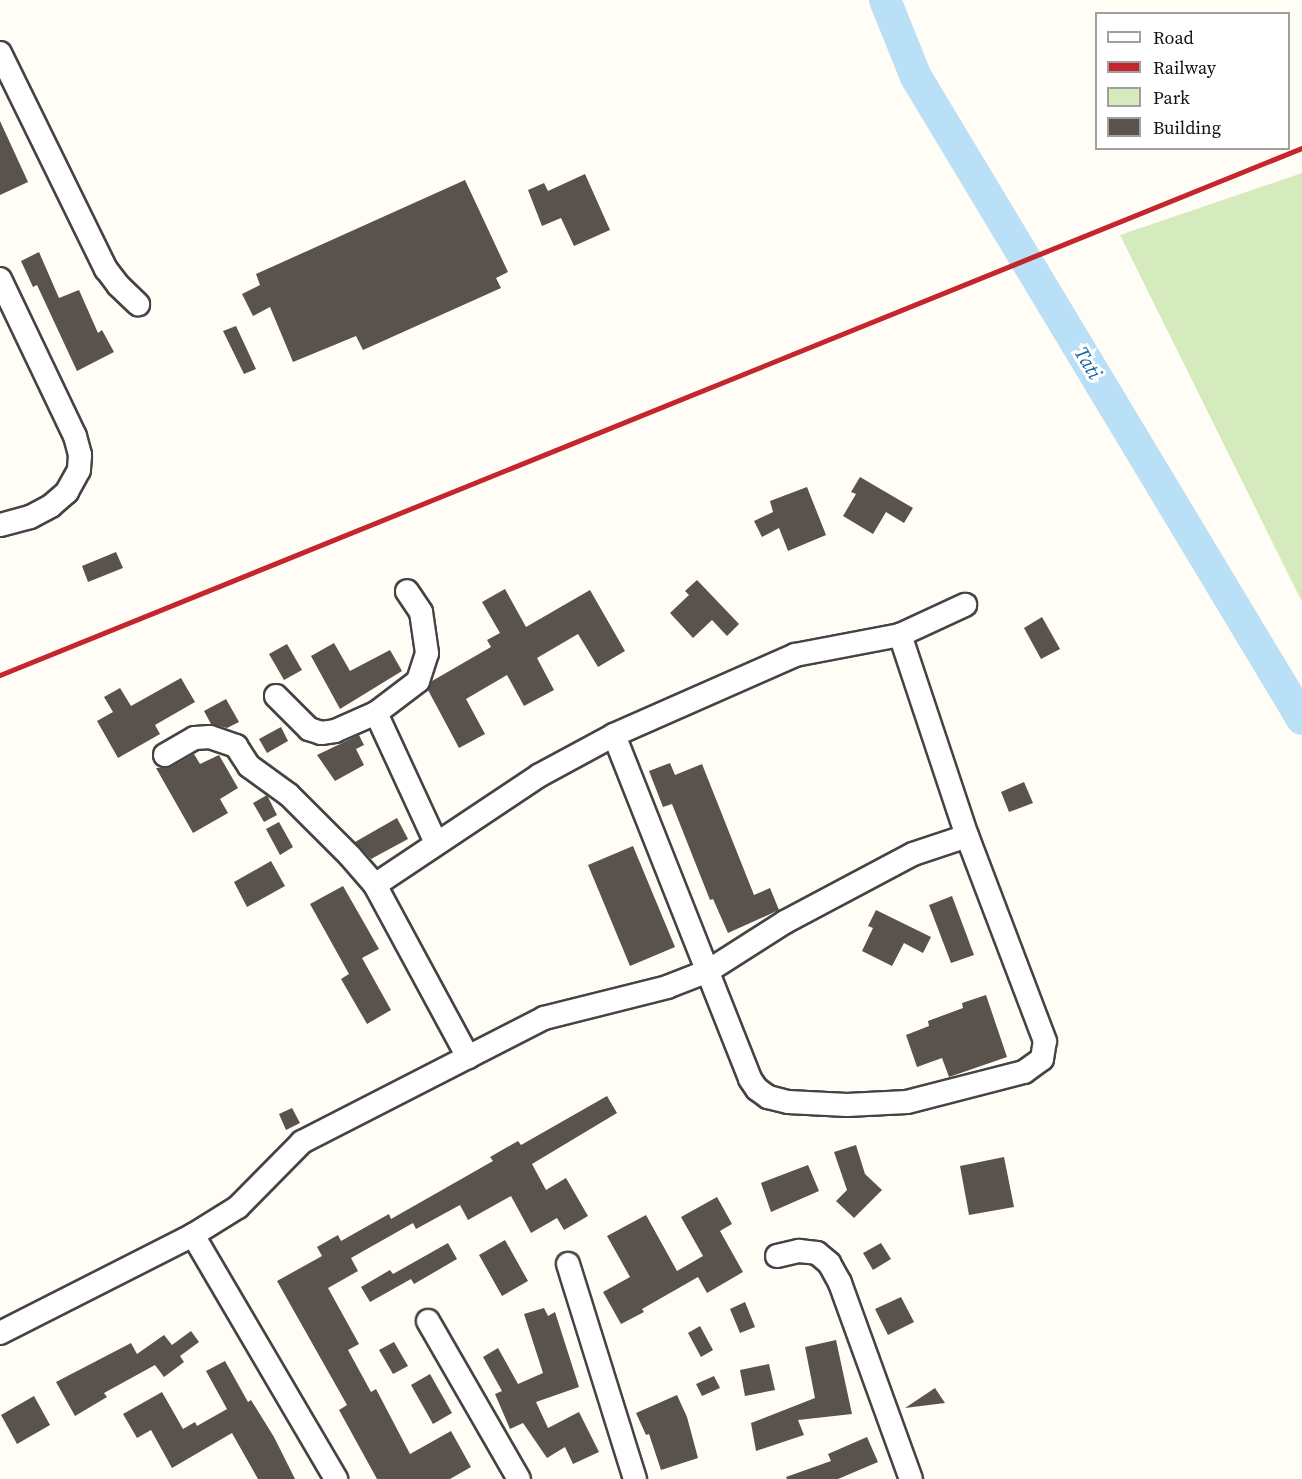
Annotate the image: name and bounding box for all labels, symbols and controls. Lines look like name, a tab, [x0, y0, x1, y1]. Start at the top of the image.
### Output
legend	[1095, 12, 1290, 150]
text: Road	[1153, 25, 1194, 50]
text: Railway	[1153, 55, 1216, 80]
text: Park	[1153, 85, 1190, 110]
text: Building	[1153, 115, 1221, 140]
water label: Tati	[1069, 343, 1107, 383]

